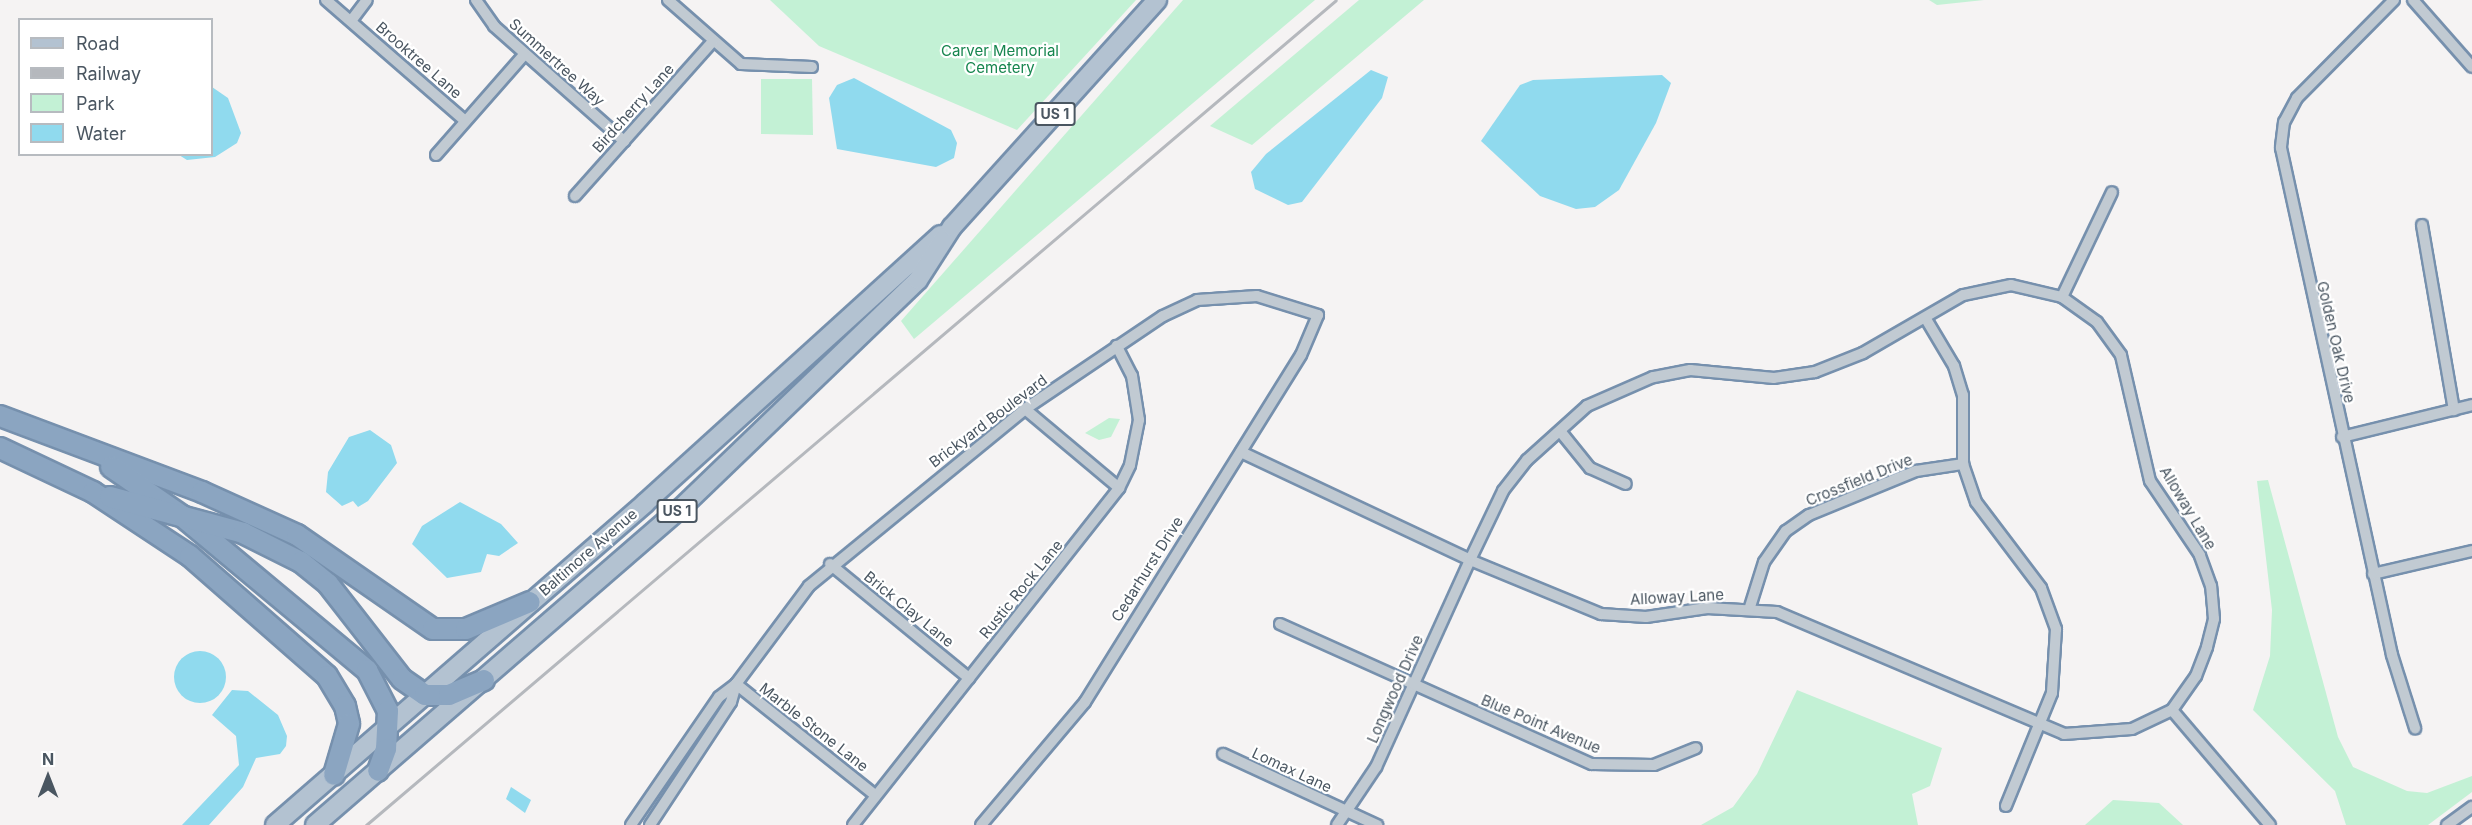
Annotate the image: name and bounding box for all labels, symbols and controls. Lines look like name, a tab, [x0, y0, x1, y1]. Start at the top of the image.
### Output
street label: Summertree Way	[506, 14, 608, 110]
legend	[18, 18, 213, 156]
street label: Brooktree Lane	[372, 18, 466, 102]
text: Road	[76, 33, 119, 54]
park label: Carver Memorial Cemetery	[941, 41, 1059, 76]
street label: Birdcherry Lane	[588, 60, 678, 156]
text: Railway	[76, 63, 141, 84]
text: Park	[76, 93, 115, 114]
road number: US 1	[1034, 103, 1076, 125]
text: Water	[76, 123, 126, 144]
street label: Golden Oak Drive	[2313, 279, 2359, 405]
street label: Brickyard Boulevard	[926, 371, 1050, 471]
street label: Crossfield Drive	[1803, 450, 1915, 510]
street label: Alloway Lane	[2156, 463, 2220, 553]
road number: US 1	[656, 500, 698, 522]
street label: Baltimore Avenue	[535, 505, 641, 599]
street label: Cedarhurst Drive	[1107, 513, 1187, 625]
street label: Rustic Rock Lane	[976, 536, 1066, 642]
street label: Brick Clay Lane	[860, 567, 958, 651]
street label: Alloway Lane	[1630, 586, 1724, 608]
street label: Longwood Drive	[1363, 632, 1427, 746]
street label: Marble Stone Lane	[756, 679, 872, 775]
street label: Blue Point Avenue	[1479, 691, 1603, 757]
street label: Lomax Lane	[1249, 744, 1335, 796]
north arrow	[18, 747, 78, 807]
text: N	[42, 749, 54, 769]

